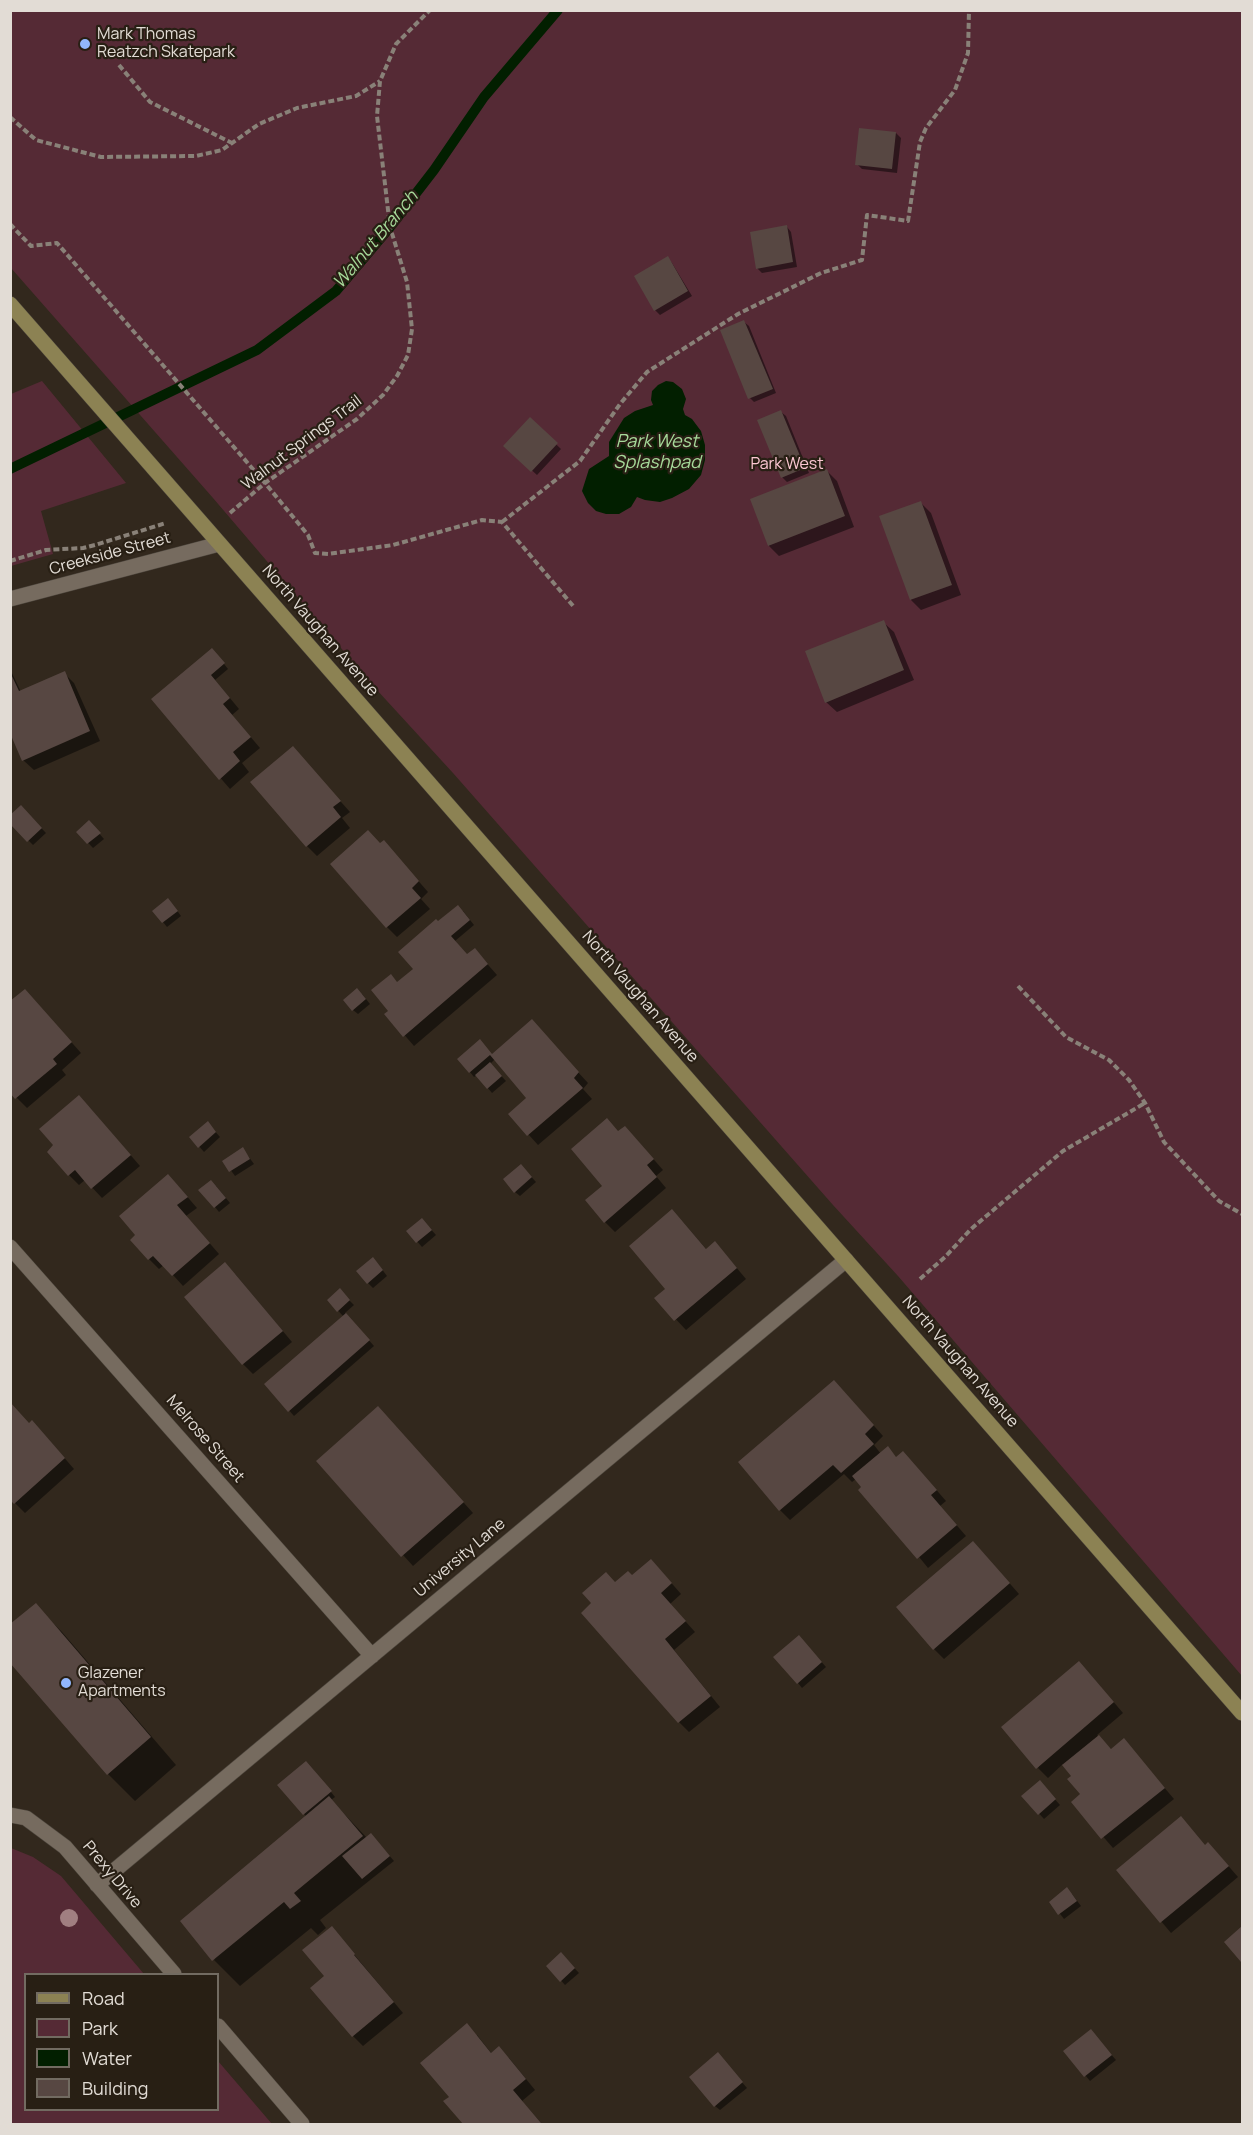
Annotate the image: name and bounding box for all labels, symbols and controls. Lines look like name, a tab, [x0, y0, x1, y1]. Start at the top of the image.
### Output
place label: Mark Thomas Reatzch Skatepark	[97, 25, 235, 63]
marker: Mark Thomas Reatzch Skatepark	[78, 37, 92, 51]
water label: Walnut Branch	[329, 187, 423, 293]
street label: Walnut Springs Trail	[238, 392, 366, 494]
water label: Park West Splashpad	[613, 431, 701, 474]
park label: Park West	[750, 455, 824, 475]
street label: Creekside Street	[47, 529, 173, 579]
street label: North Vaughan Avenue	[258, 561, 382, 701]
street label: North Vaughan Avenue	[578, 927, 702, 1067]
street label: North Vaughan Avenue	[898, 1292, 1022, 1432]
street label: Melrose Street	[162, 1391, 248, 1487]
street label: University Lane	[411, 1514, 509, 1602]
place label: Glazener Apartments	[78, 1664, 166, 1702]
marker: Glazener Apartments	[59, 1676, 73, 1690]
street label: Prexy Drive	[78, 1838, 146, 1912]
legend	[24, 1973, 219, 2111]
text: Road	[82, 1986, 125, 2010]
text: Park	[82, 2016, 118, 2040]
text: Water	[82, 2046, 132, 2070]
text: Building	[82, 2076, 148, 2100]

